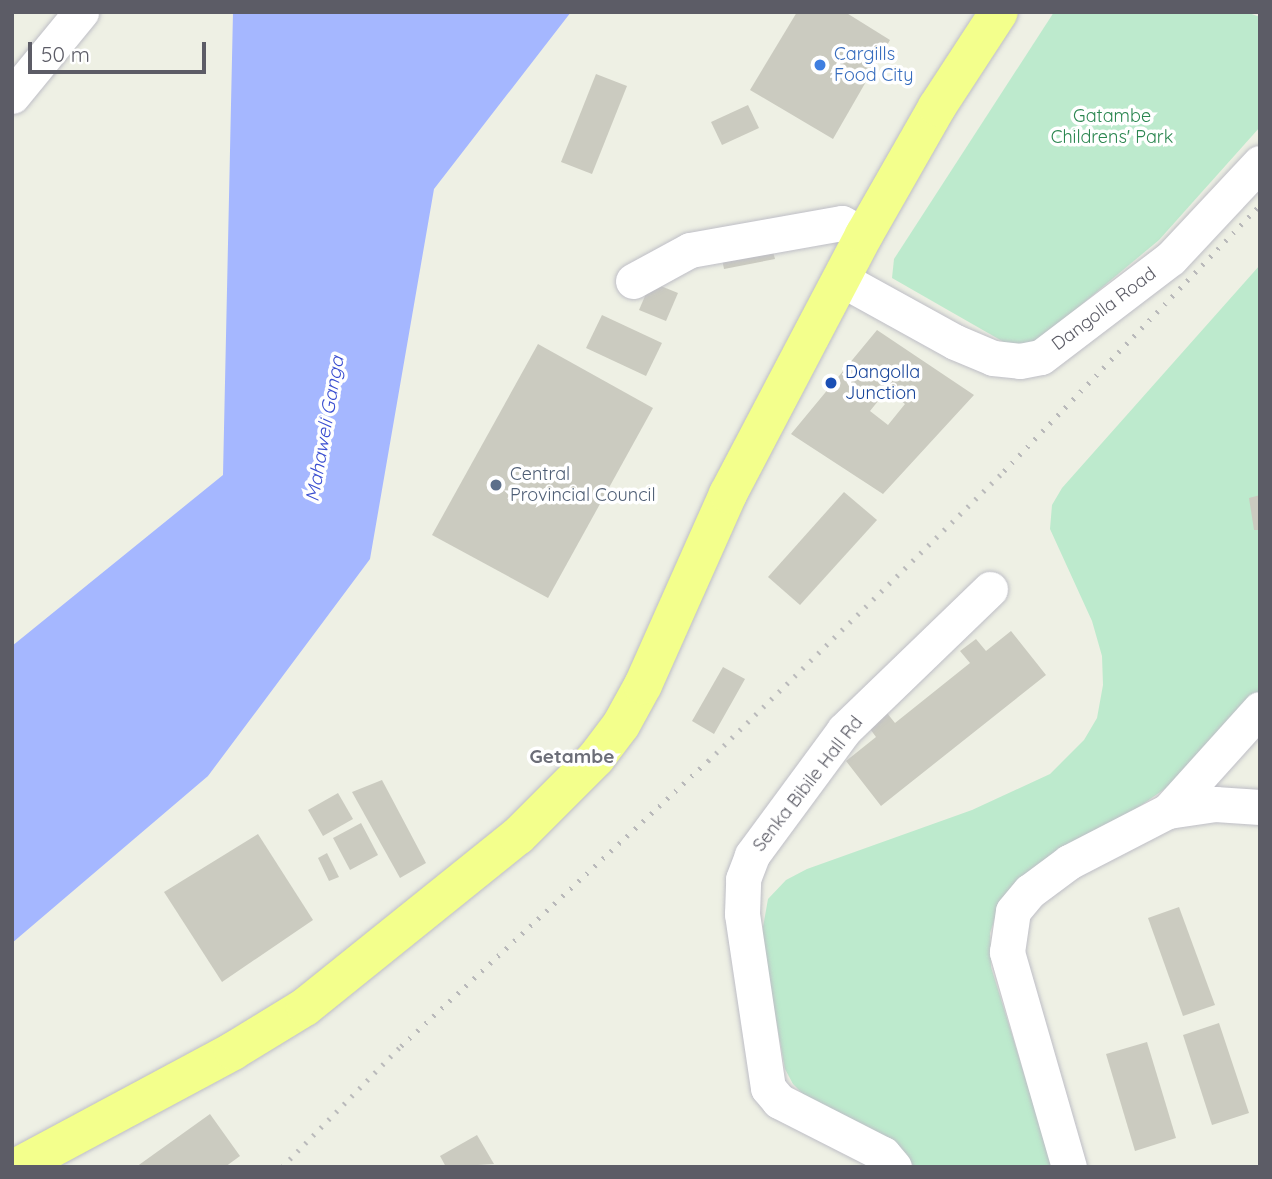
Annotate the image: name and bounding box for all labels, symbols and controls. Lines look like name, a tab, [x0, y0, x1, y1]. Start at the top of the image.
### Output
scale bar	[32, 28, 210, 72]
text: 50 m	[41, 41, 90, 67]
place label: Cargills Food City	[834, 44, 913, 86]
marker: Cargills Food City	[812, 57, 828, 73]
park label: Gatambe Childrens' Park	[1051, 106, 1173, 148]
street label: Dangolla Road	[1048, 263, 1160, 355]
water label: Mahaweli Ganga	[301, 354, 349, 504]
place label: Dangolla Junction	[845, 362, 920, 404]
marker: Dangolla Junction	[823, 375, 839, 391]
place label: Central Provincial Council	[510, 464, 656, 506]
marker: Central Provincial Council	[488, 477, 504, 493]
street label: Senka Bibile Hall Rd	[749, 712, 867, 856]
district label: Getambe	[530, 746, 614, 768]

